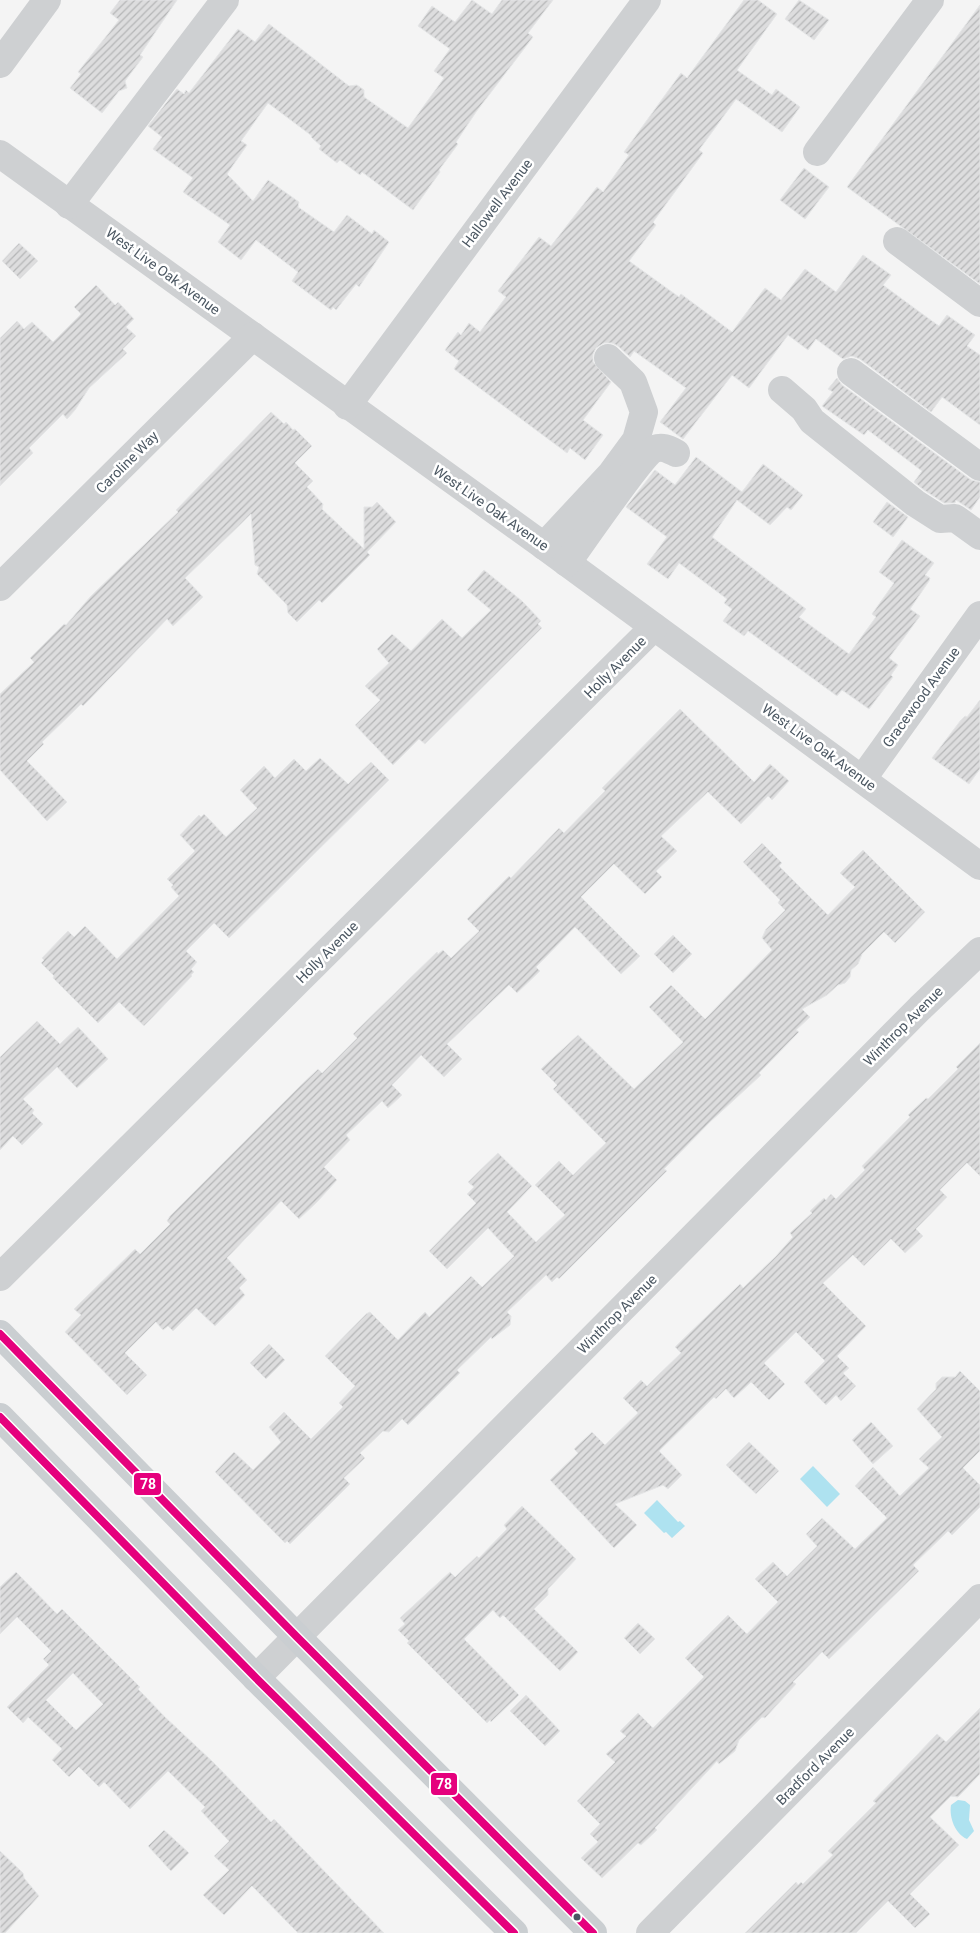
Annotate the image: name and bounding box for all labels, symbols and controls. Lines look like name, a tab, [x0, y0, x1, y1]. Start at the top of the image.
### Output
street label: Hallowell Avenue	[459, 156, 535, 250]
street label: West Live Oak Avenue	[103, 224, 223, 318]
street label: Caroline Way	[93, 427, 162, 496]
street label: West Live Oak Avenue	[430, 462, 552, 554]
street label: Holly Avenue	[581, 633, 649, 701]
street label: Gracewood Avenue	[879, 644, 963, 750]
street label: West Live Oak Avenue	[759, 700, 879, 794]
street label: Holly Avenue	[293, 918, 361, 986]
street label: Winthrop Avenue	[860, 983, 946, 1069]
street label: Winthrop Avenue	[574, 1271, 660, 1357]
line badge: 78	[133, 1472, 162, 1496]
text: 78	[140, 1476, 156, 1492]
street label: Bradford Avenue	[773, 1724, 857, 1808]
line badge: 78	[430, 1772, 458, 1796]
text: 78	[436, 1776, 452, 1792]
unlabelled marker	[572, 1912, 582, 1922]

